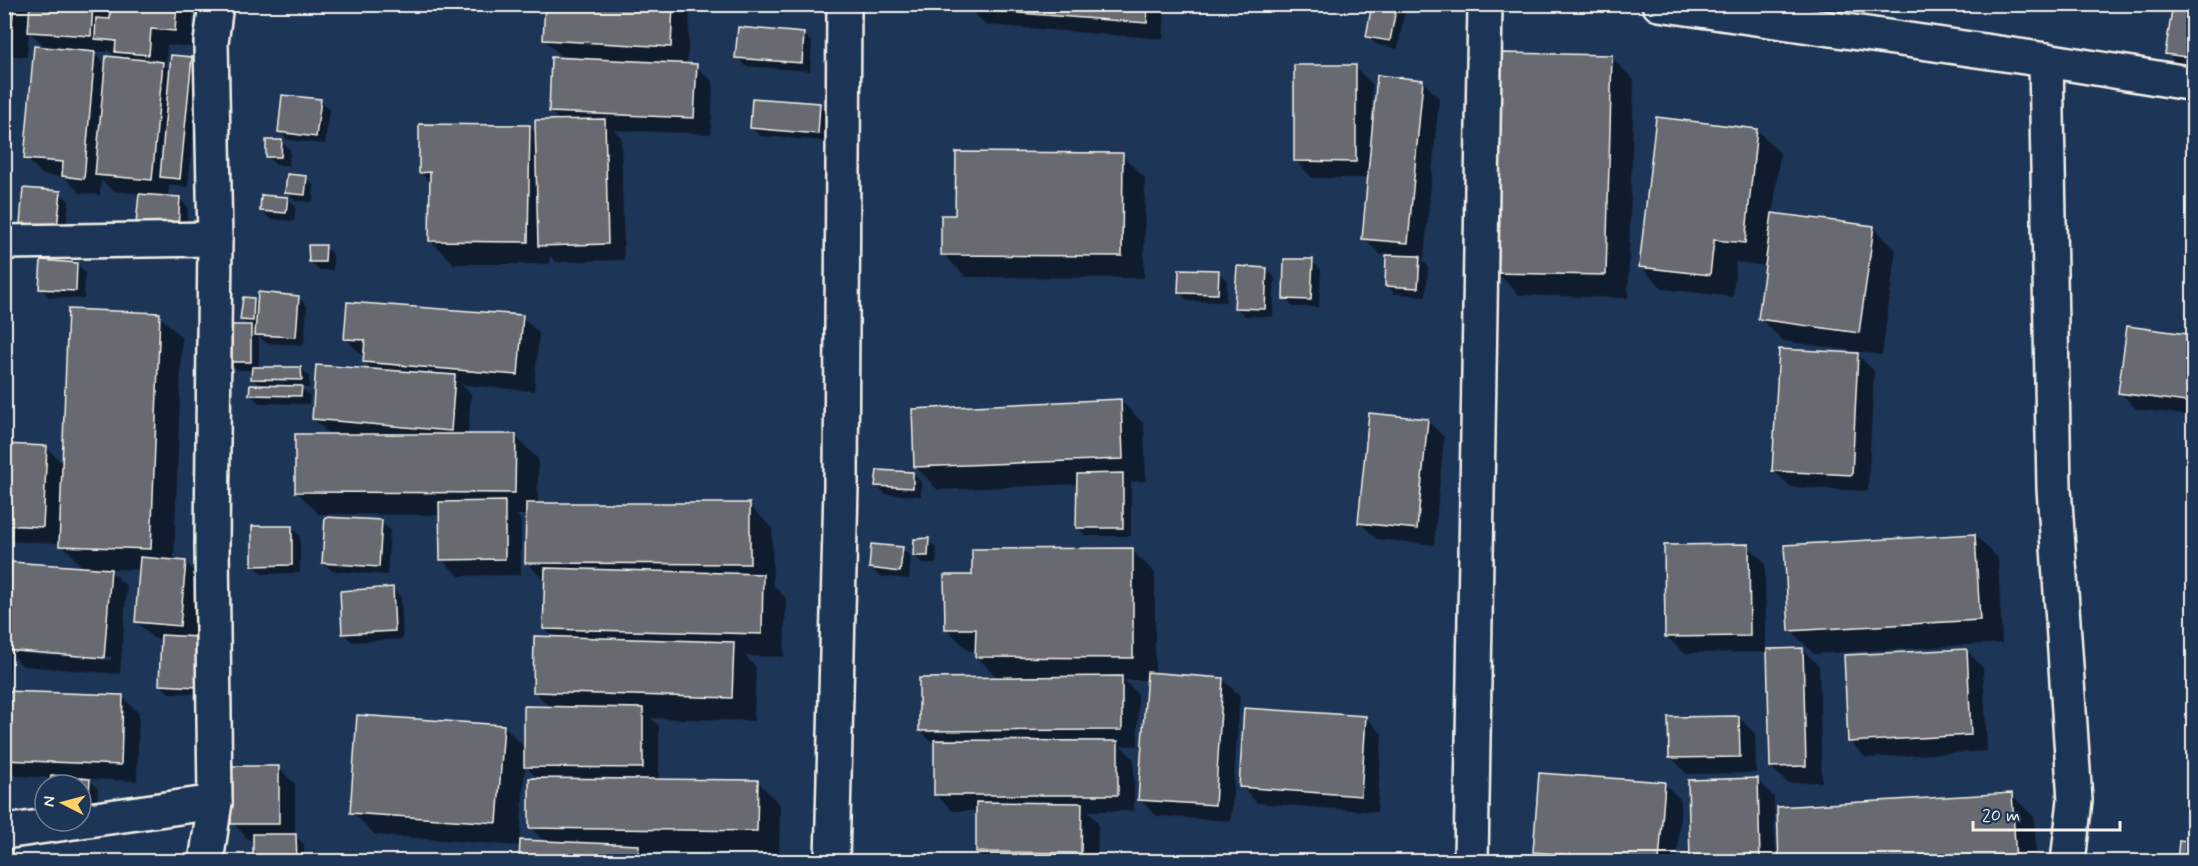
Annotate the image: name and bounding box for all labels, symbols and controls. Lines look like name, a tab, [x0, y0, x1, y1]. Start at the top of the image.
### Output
north arrow	[33, 773, 93, 833]
scale bar	[1973, 794, 2120, 832]
text: N	[39, 795, 61, 808]
text: 20 m	[1982, 804, 2020, 828]

